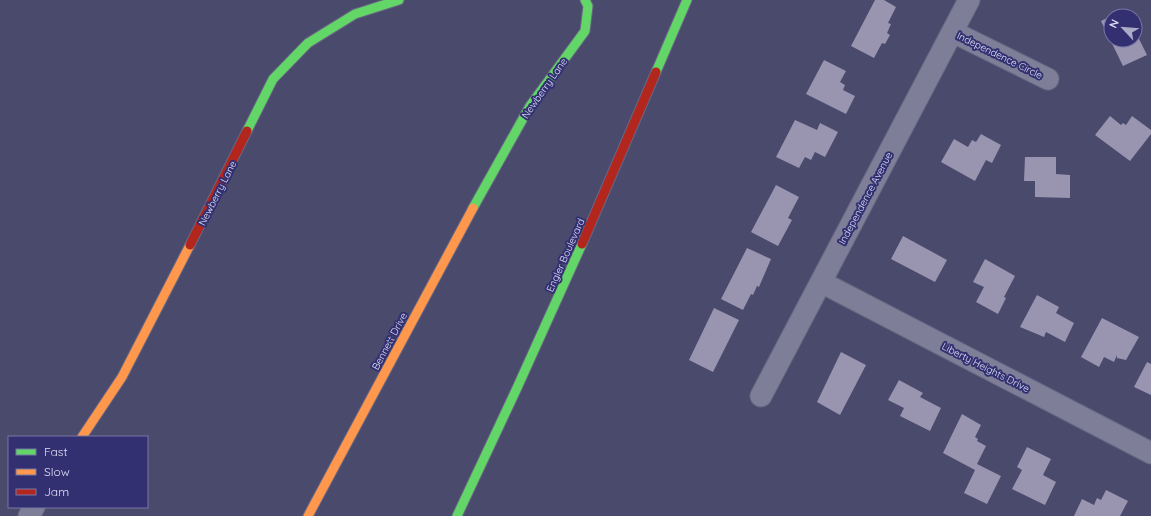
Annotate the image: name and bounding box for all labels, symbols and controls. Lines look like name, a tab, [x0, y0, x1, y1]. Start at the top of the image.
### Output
north arrow	[1103, 8, 1143, 48]
text: N	[1106, 17, 1122, 30]
street label: Independence Circle	[955, 29, 1045, 82]
street label: Newberry Lane	[519, 55, 570, 121]
street label: Independence Avenue	[836, 150, 895, 247]
street label: Newberry Lane	[196, 158, 240, 228]
street label: Engler Boulevard	[543, 216, 587, 294]
street label: Bennett Drive	[369, 310, 410, 372]
street label: Liberty Heights Drive	[940, 340, 1032, 395]
legend	[8, 436, 148, 508]
text: Fast	[44, 444, 68, 459]
text: Slow	[44, 464, 70, 479]
text: Jam	[44, 484, 69, 499]

